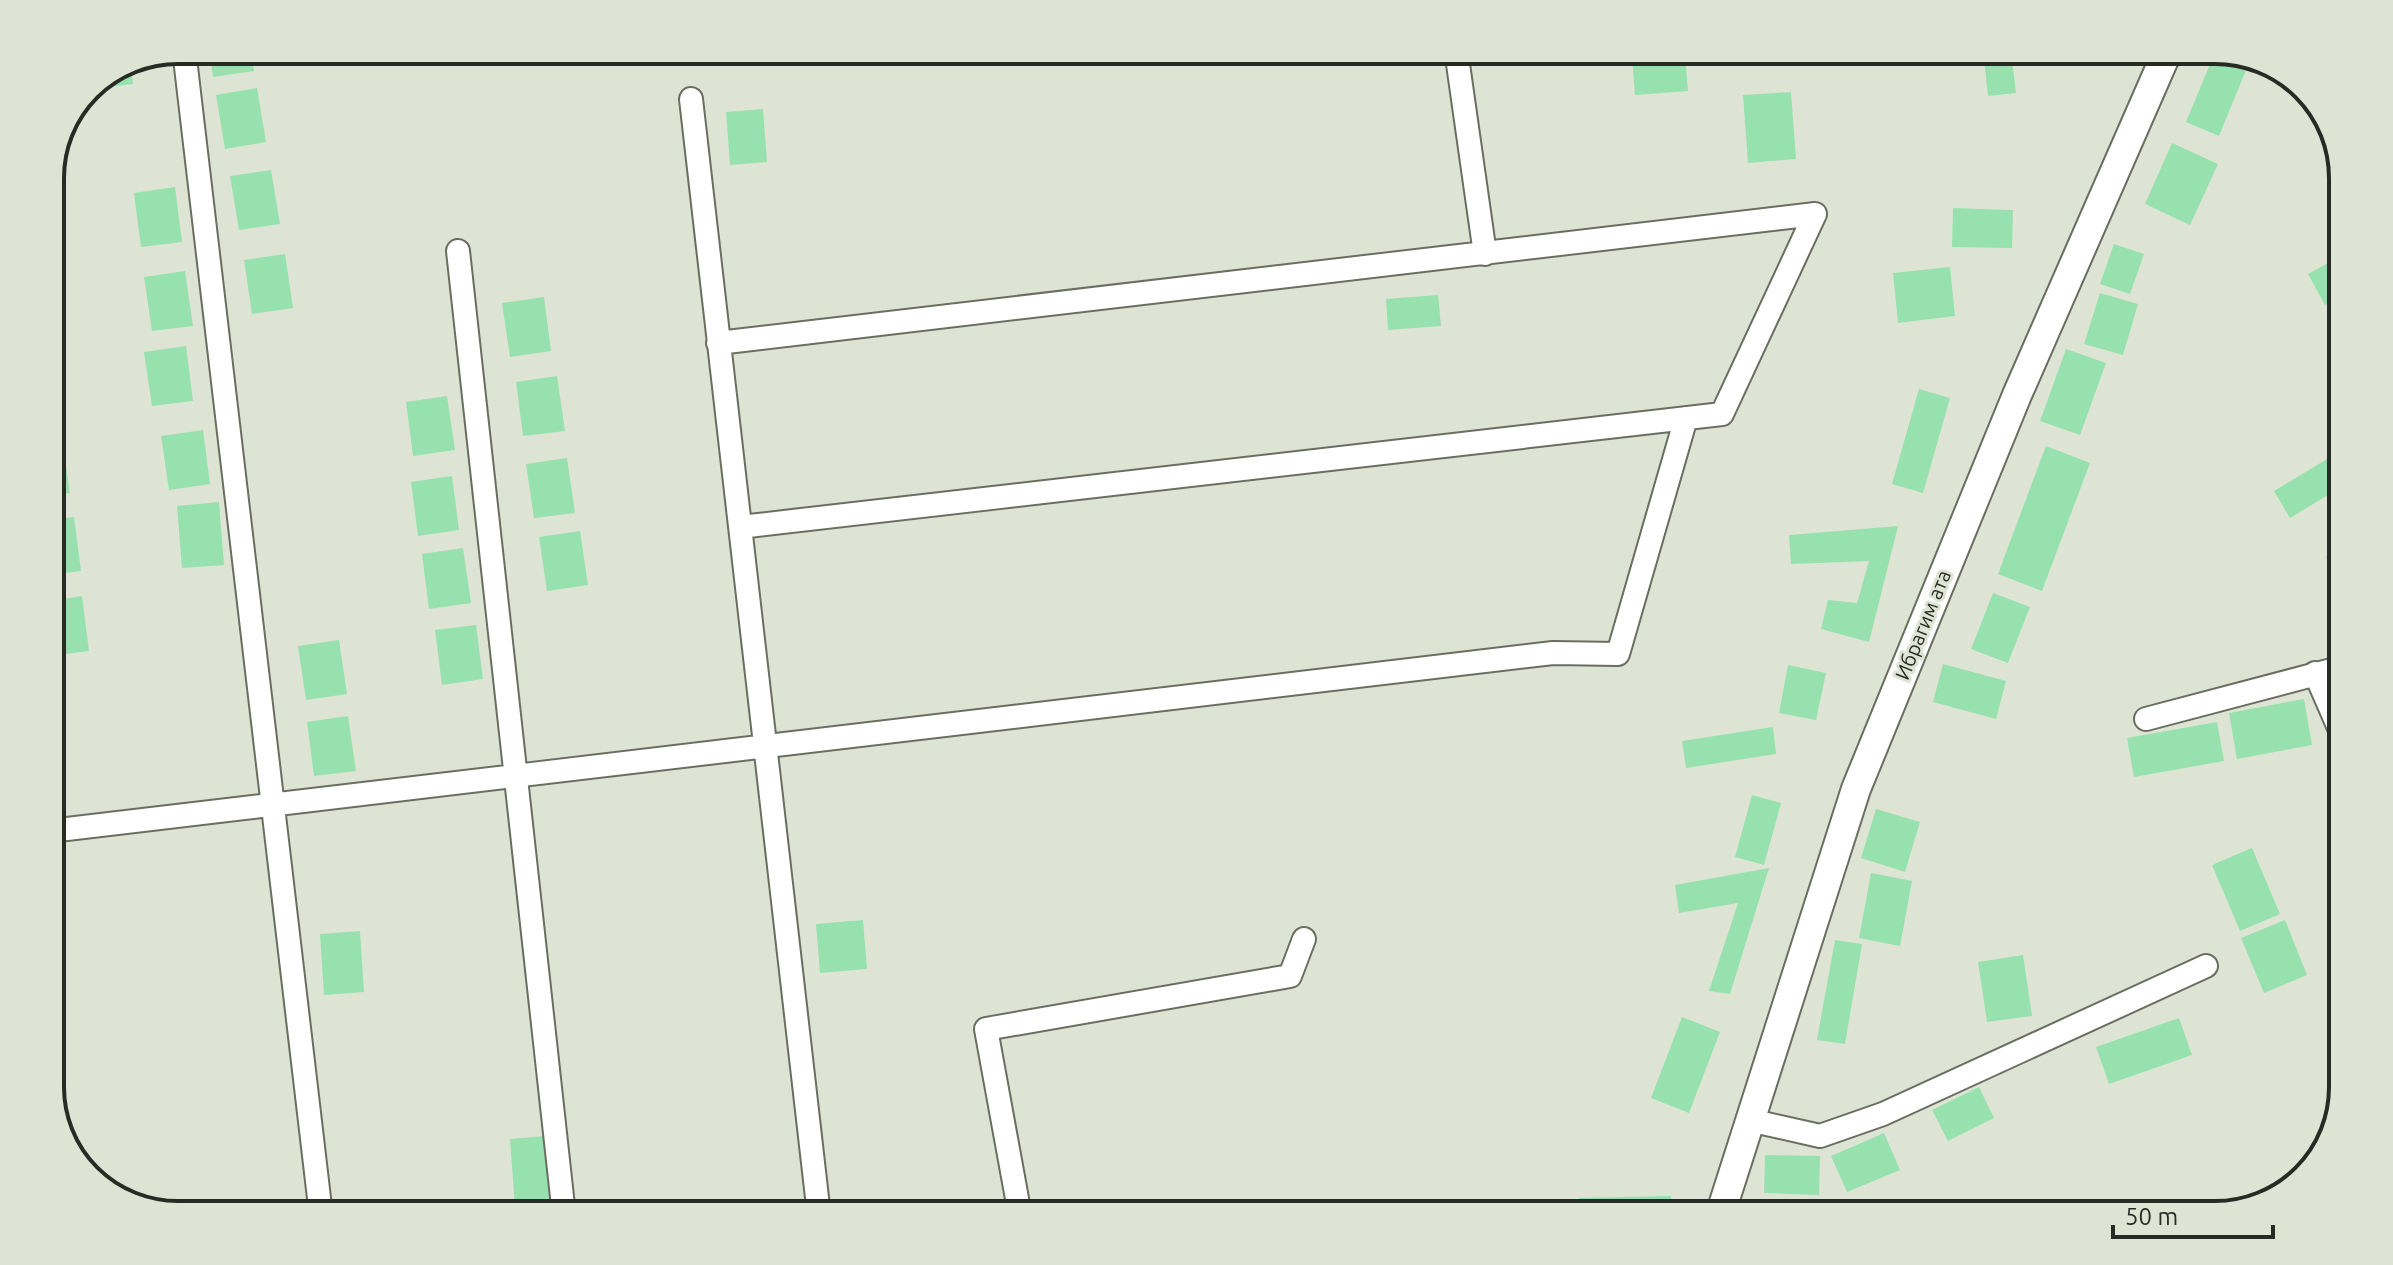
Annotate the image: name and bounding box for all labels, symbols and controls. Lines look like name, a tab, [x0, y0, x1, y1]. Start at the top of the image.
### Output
street label: Ибрагим ата	[1890, 567, 1955, 683]
scale bar	[2113, 1189, 2273, 1239]
text: 50 m	[2125, 1203, 2178, 1230]

